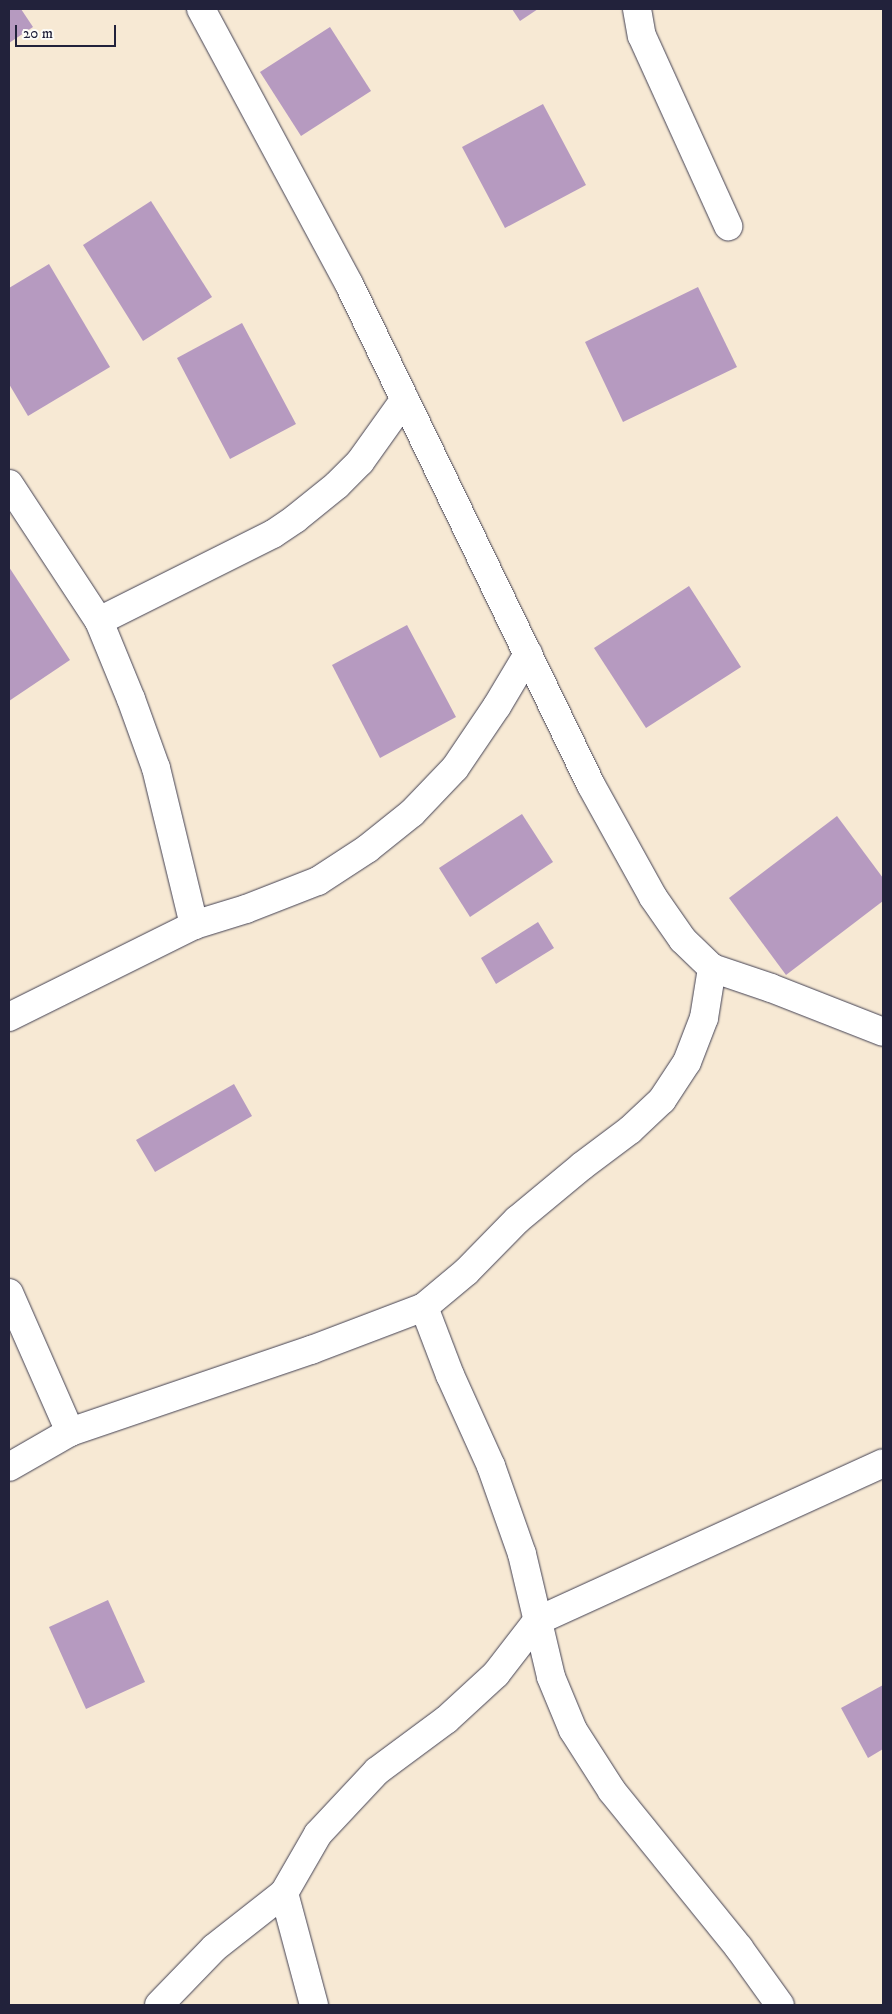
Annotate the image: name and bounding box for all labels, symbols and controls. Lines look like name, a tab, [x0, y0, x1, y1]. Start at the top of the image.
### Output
scale bar	[18, 15, 119, 47]
text: 20 m	[23, 24, 53, 43]

